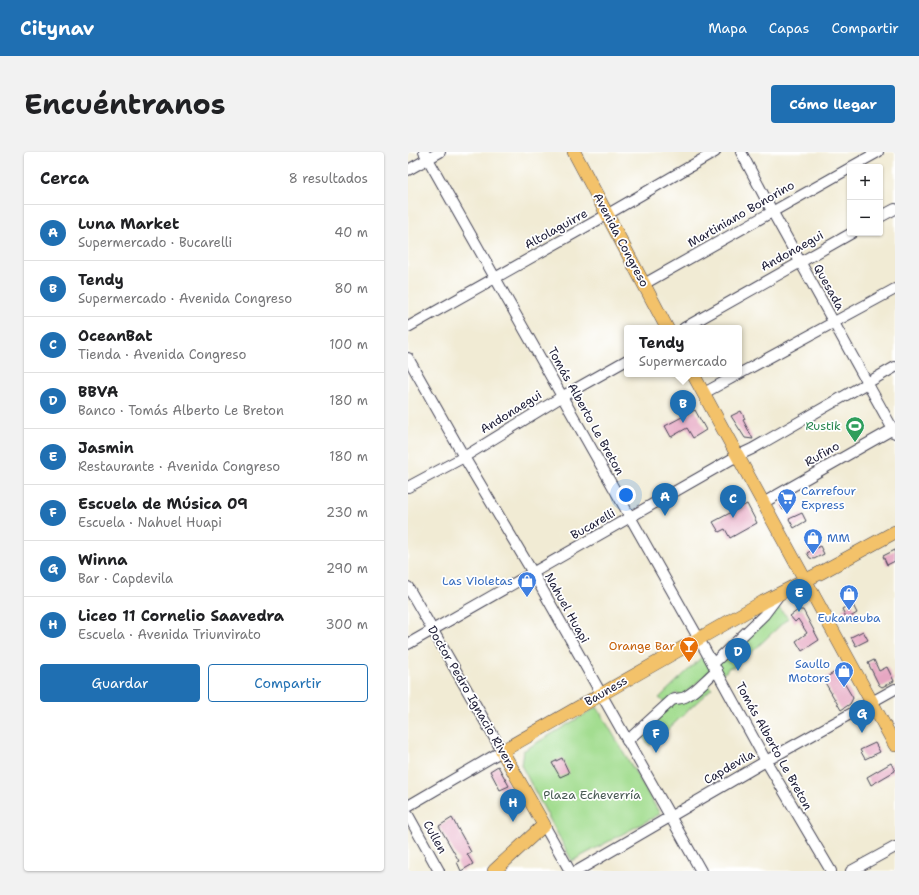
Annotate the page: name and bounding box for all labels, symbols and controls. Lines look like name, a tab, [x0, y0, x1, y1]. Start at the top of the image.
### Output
text: Citynav	[20, 16, 94, 41]
text: Mapa	[708, 19, 747, 37]
text: Capas	[769, 19, 810, 37]
text: Compartir	[832, 19, 899, 37]
text: Encuéntranos	[24, 85, 226, 123]
button: Cómo llegar	[771, 85, 895, 123]
map controls	[847, 164, 883, 236]
button: +	[847, 164, 883, 200]
text: Cerca	[40, 167, 89, 189]
text: 8 resultados	[289, 170, 368, 187]
street label: Martiniano Bonorino	[685, 177, 797, 251]
street label: Avenida Congreso	[589, 190, 653, 290]
button: −	[847, 200, 883, 236]
street label: Altolaguirre	[522, 205, 590, 253]
text: Luna Market	[78, 214, 179, 234]
text: A	[48, 224, 58, 241]
text: 40 m	[334, 224, 368, 241]
street label: Andonaegui	[758, 227, 826, 275]
text: Supermercado · Bucarelli	[78, 234, 232, 251]
street label: Quesada	[810, 261, 848, 313]
text: Tendy	[78, 270, 124, 290]
text: B	[49, 280, 57, 297]
text: 80 m	[334, 280, 368, 297]
text: Supermercado · Avenida Congreso	[78, 290, 292, 307]
popup	[624, 325, 742, 377]
text: OceanBat	[78, 326, 152, 346]
text: Tendy	[639, 333, 684, 353]
text: C	[49, 336, 57, 353]
text: 100 m	[329, 336, 368, 353]
street label: Tomás Alberto Le Breton	[544, 344, 628, 478]
text: Tienda · Avenida Congreso	[78, 346, 246, 363]
text: Supermercado	[639, 353, 727, 370]
text: BBVA	[78, 382, 118, 402]
street label: Andonaegui	[477, 387, 545, 437]
pin: B	[670, 390, 696, 423]
text: D	[48, 392, 58, 409]
text: 180 m	[329, 392, 368, 409]
text: Banco · Tomás Alberto Le Breton	[78, 402, 284, 419]
sports icon: Rustik	[844, 415, 866, 443]
place label: Rustik	[805, 418, 841, 434]
text: Jasmin	[78, 438, 134, 458]
street label: Rufino	[802, 438, 842, 470]
text: E	[49, 448, 57, 465]
text: 180 m	[329, 448, 368, 465]
text: Restaurante · Avenida Congreso	[78, 458, 280, 475]
pin: A	[652, 483, 678, 516]
place label: Carrefour Express	[801, 483, 857, 513]
your location	[616, 485, 636, 505]
pin: C	[720, 485, 746, 518]
supermarket icon: Carrefour Express	[776, 487, 798, 515]
text: Escuela de Música 09	[78, 494, 248, 514]
text: F	[49, 504, 57, 521]
text: 230 m	[326, 504, 368, 521]
street label: Bucarelli	[568, 505, 618, 543]
text: Escuela · Nahuel Huapi	[78, 514, 222, 531]
shop icon: MM	[802, 527, 824, 555]
place label: MM	[827, 530, 851, 546]
text: Winna	[78, 550, 127, 570]
text: G	[48, 560, 58, 577]
text: 290 m	[326, 560, 368, 577]
text: Bar · Capdevila	[78, 570, 173, 587]
shop icon: Las Violetas	[516, 570, 538, 598]
street label: Nahuel Huapi	[541, 570, 593, 646]
place label: Las Violetas	[442, 573, 513, 589]
pin: E	[786, 579, 812, 612]
shop icon: Eukaneuba	[838, 583, 860, 611]
text: Liceo 11 Cornelio Saavedra	[78, 606, 284, 626]
place label: Eukaneuba	[817, 610, 881, 626]
text: H	[48, 616, 58, 633]
text: 300 m	[325, 616, 368, 633]
street label: Doctor Pedro Ignacio Rivera	[424, 623, 520, 774]
text: Escuela · Avenida Triunvirato	[78, 626, 261, 643]
bar icon: Orange Bar	[678, 635, 700, 663]
place label: Orange Bar	[609, 638, 675, 654]
pin: D	[725, 638, 751, 671]
place label: Saullo Motors	[788, 656, 830, 686]
shop icon: Saullo Motors	[833, 660, 855, 688]
button: Guardar	[40, 664, 200, 702]
button: Compartir	[208, 664, 368, 702]
street label: Bauness	[582, 672, 630, 710]
street label: Tomás Alberto Le Breton	[732, 679, 816, 813]
pin: G	[849, 700, 875, 733]
pin: F	[643, 720, 669, 753]
street label: Capdevila	[701, 746, 758, 788]
park label: Plaza Echeverría	[543, 787, 641, 803]
pin: H	[500, 789, 526, 822]
street label: Cullen	[419, 818, 451, 856]

